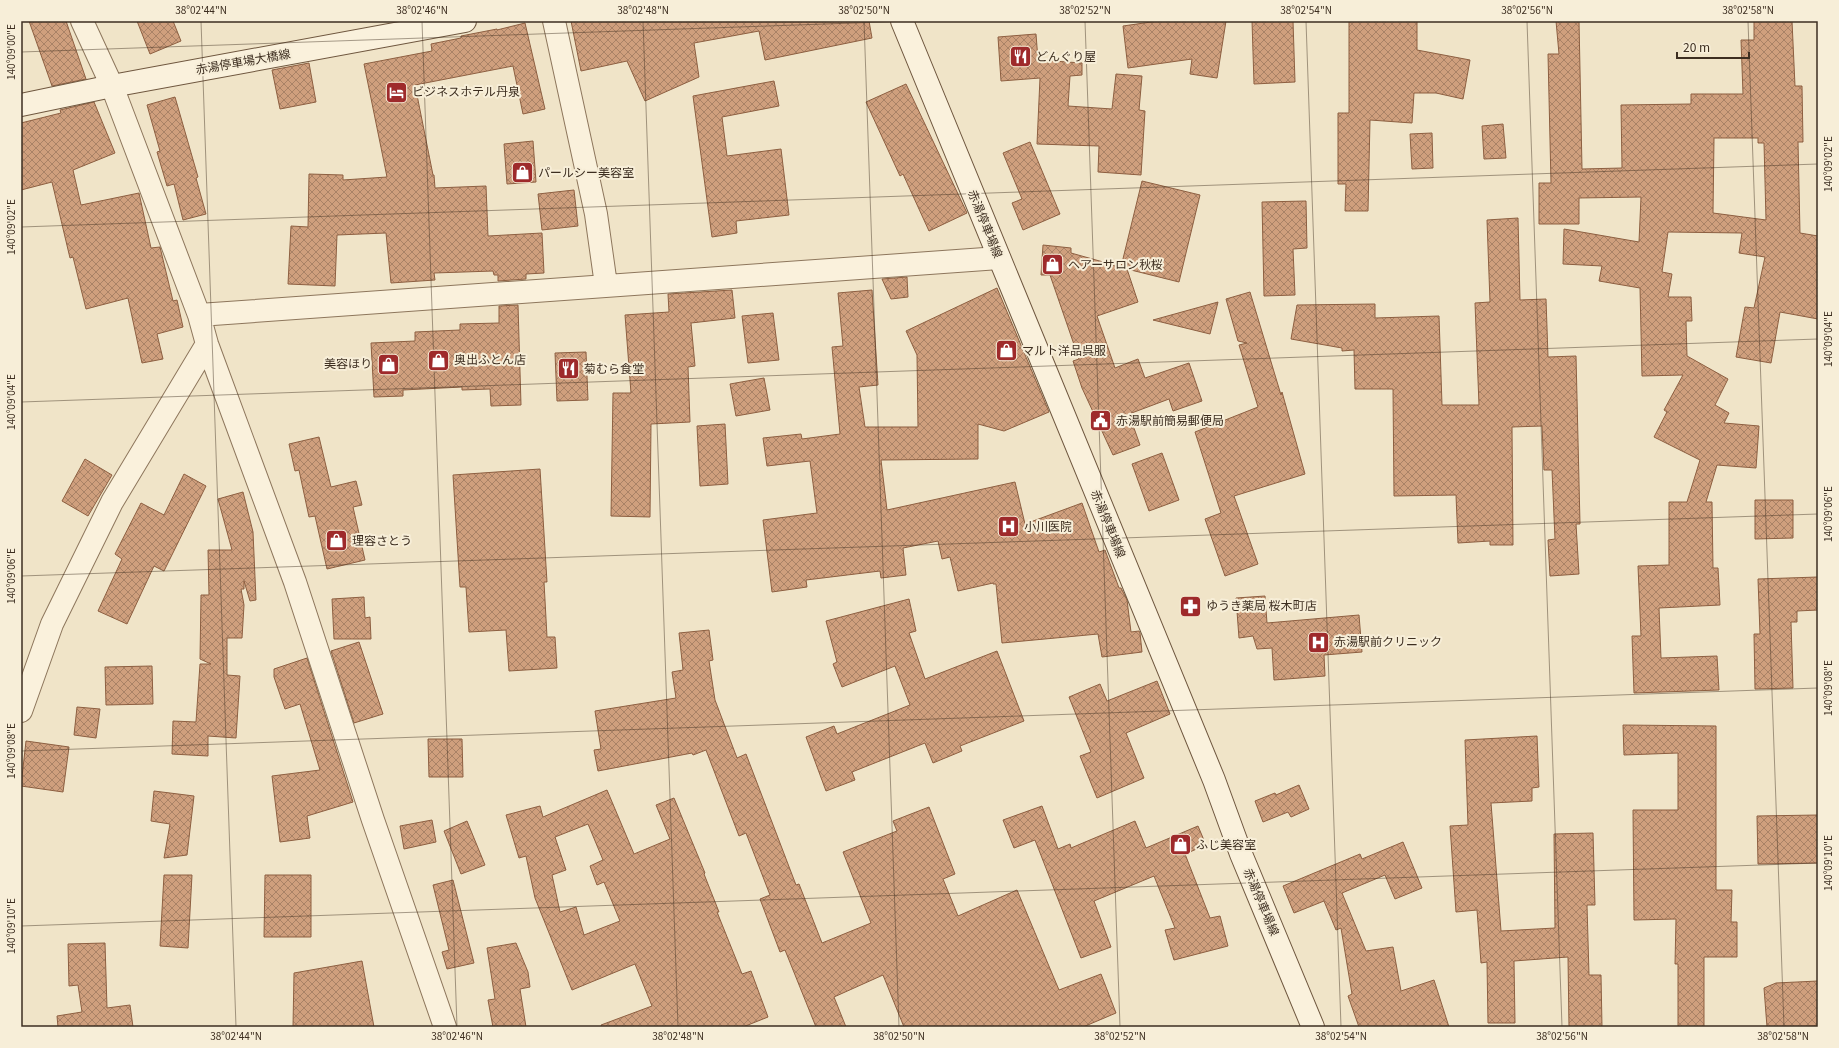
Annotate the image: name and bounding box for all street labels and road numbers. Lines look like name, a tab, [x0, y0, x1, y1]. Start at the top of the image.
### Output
street label: 赤湯停車場大橋線	[194, 44, 291, 77]
street label: 赤湯停車場線	[965, 187, 1008, 260]
street label: 赤湯停車場線	[1088, 487, 1131, 560]
street label: 赤湯停車場線	[1240, 865, 1284, 938]

